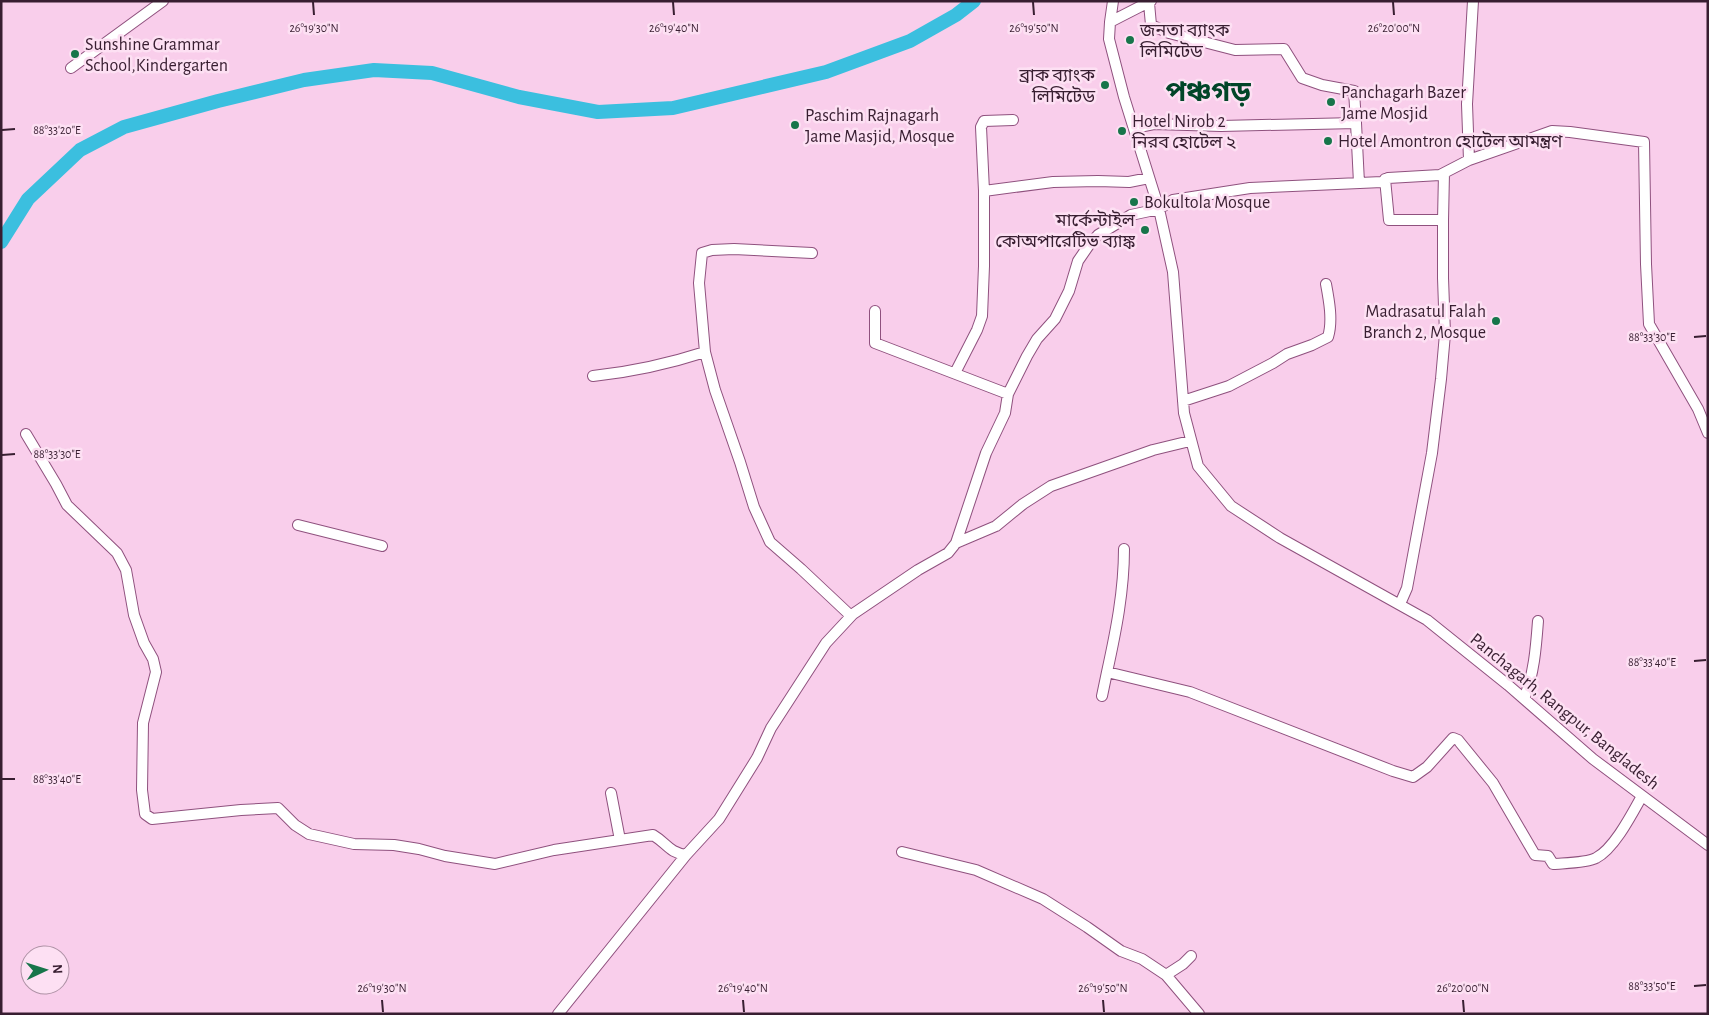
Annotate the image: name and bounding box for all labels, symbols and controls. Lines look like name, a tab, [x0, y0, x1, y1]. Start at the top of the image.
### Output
text: 26°19'30"N	[289, 22, 339, 34]
text: 26°19'40"N	[649, 22, 699, 34]
text: 26°19'50"N	[1009, 22, 1059, 34]
place label: জনতা ব্যাংক লিমিটেড	[1139, 22, 1230, 61]
text: 26°20'00"N	[1368, 22, 1420, 34]
marker: জনতা ব্যাংক লিমিটেড	[1124, 34, 1136, 46]
place label: Sunshine Grammar School,Kindergarten	[85, 36, 228, 75]
marker: Sunshine Grammar School,Kindergarten	[69, 48, 81, 60]
place label: ব্রাক ব্যাংক লিমিটেড	[1018, 67, 1095, 106]
marker: ব্রাক ব্যাংক লিমিটেড	[1099, 79, 1111, 91]
district label: পঞ্চগড়	[1165, 79, 1251, 107]
place label: Panchagarh Bazer Jame Mosjid	[1341, 84, 1466, 123]
marker: Panchagarh Bazer Jame Mosjid	[1325, 96, 1337, 108]
place label: Paschim Rajnagarh Jame Masjid, Mosque	[805, 107, 955, 146]
place label: Hotel Nirob 2 নিরব হোটেল ২	[1131, 113, 1236, 152]
marker: Paschim Rajnagarh Jame Masjid, Mosque	[789, 119, 801, 131]
text: 88°33'20"E	[33, 124, 81, 136]
marker: Hotel Nirob 2 নিরব হোটেল ২	[1116, 125, 1128, 137]
place label: Hotel Amontron হোটেল আমন্ত্রণ	[1338, 131, 1563, 151]
marker: Hotel Amontron হোটেল আমন্ত্রণ	[1322, 135, 1334, 147]
place label: Bokultola Mosque	[1144, 194, 1270, 212]
marker: Bokultola Mosque	[1128, 196, 1140, 208]
place label: মার্কেন্টাইল কোঅপারেটিভ ব্যাঙ্ক	[995, 209, 1136, 251]
marker: মার্কেন্টাইল কোঅপারেটিভ ব্যাঙ্ক	[1139, 224, 1151, 236]
place label: Madrasatul Falah Branch 2, Mosque	[1363, 303, 1486, 342]
marker: Madrasatul Falah Branch 2, Mosque	[1490, 315, 1502, 327]
text: 88°33'30"E	[1628, 331, 1676, 343]
text: 88°33'30"E	[33, 448, 81, 460]
street label: Panchagarh, Rangpur, Bangladesh	[1466, 630, 1662, 794]
text: 88°33'40"E	[1628, 656, 1676, 668]
text: 88°33'40"E	[33, 773, 81, 785]
north arrow	[20, 945, 70, 995]
text: N	[50, 964, 64, 975]
text: 88°33'50"E	[1628, 980, 1676, 992]
text: 26°19'30"N	[357, 982, 407, 994]
text: 26°19'40"N	[718, 982, 768, 994]
text: 26°19'50"N	[1078, 982, 1128, 994]
text: 26°20'00"N	[1437, 982, 1489, 994]

